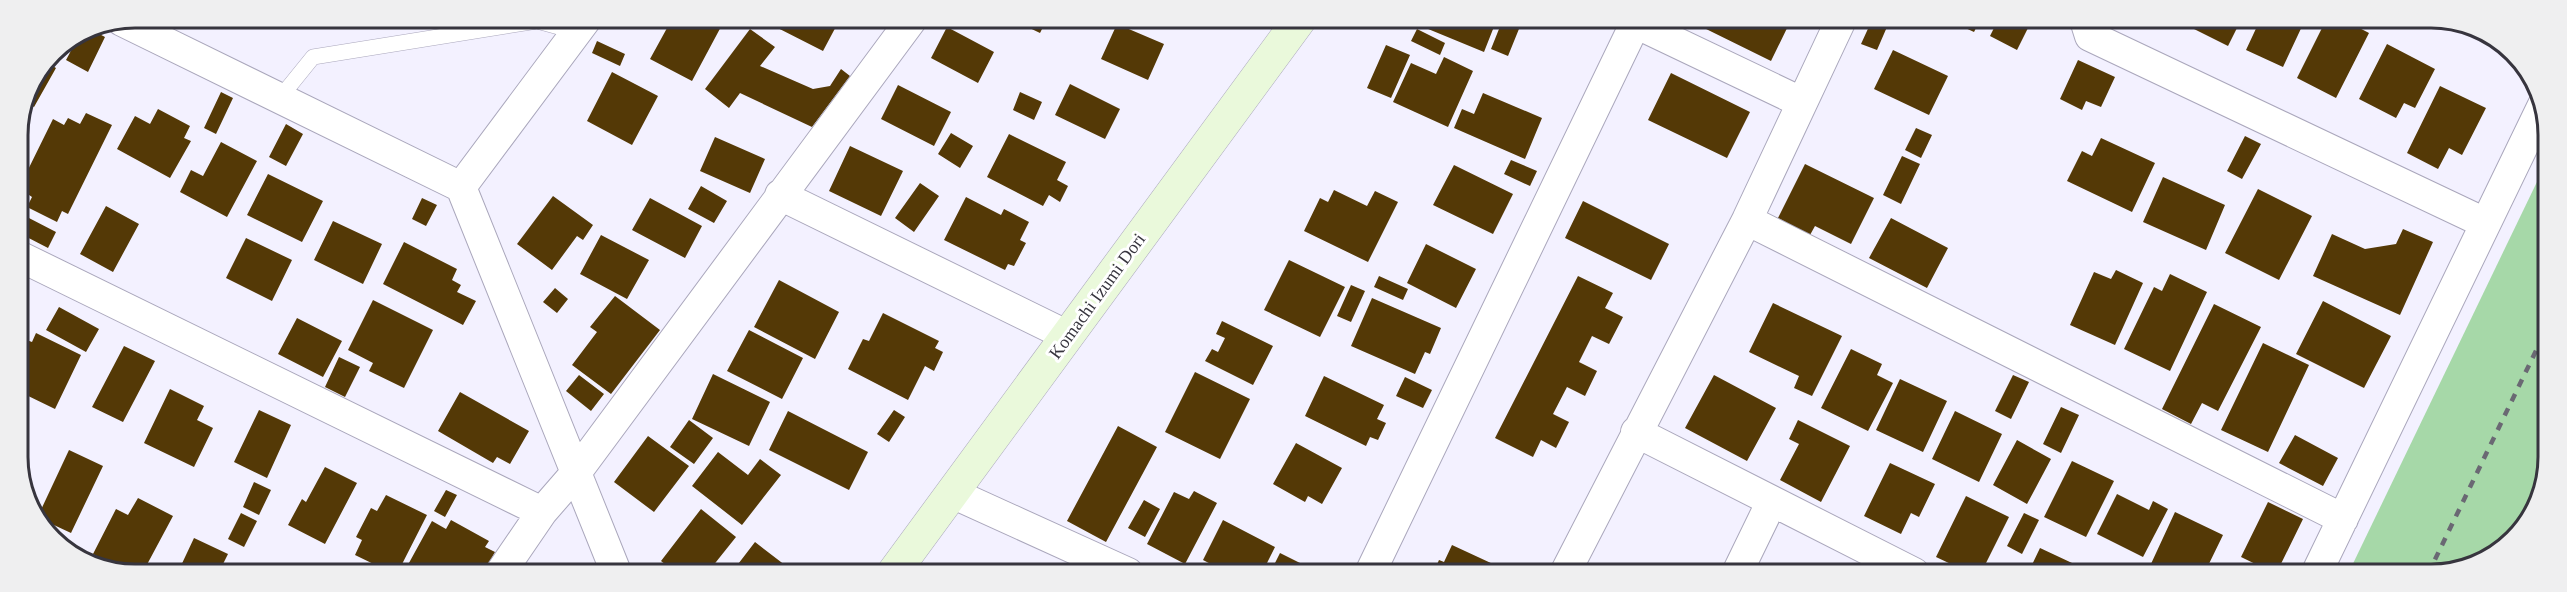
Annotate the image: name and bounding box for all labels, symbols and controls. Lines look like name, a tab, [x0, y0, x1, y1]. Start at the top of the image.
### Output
street label: Komachi Izumi Dori	[1045, 229, 1149, 363]

